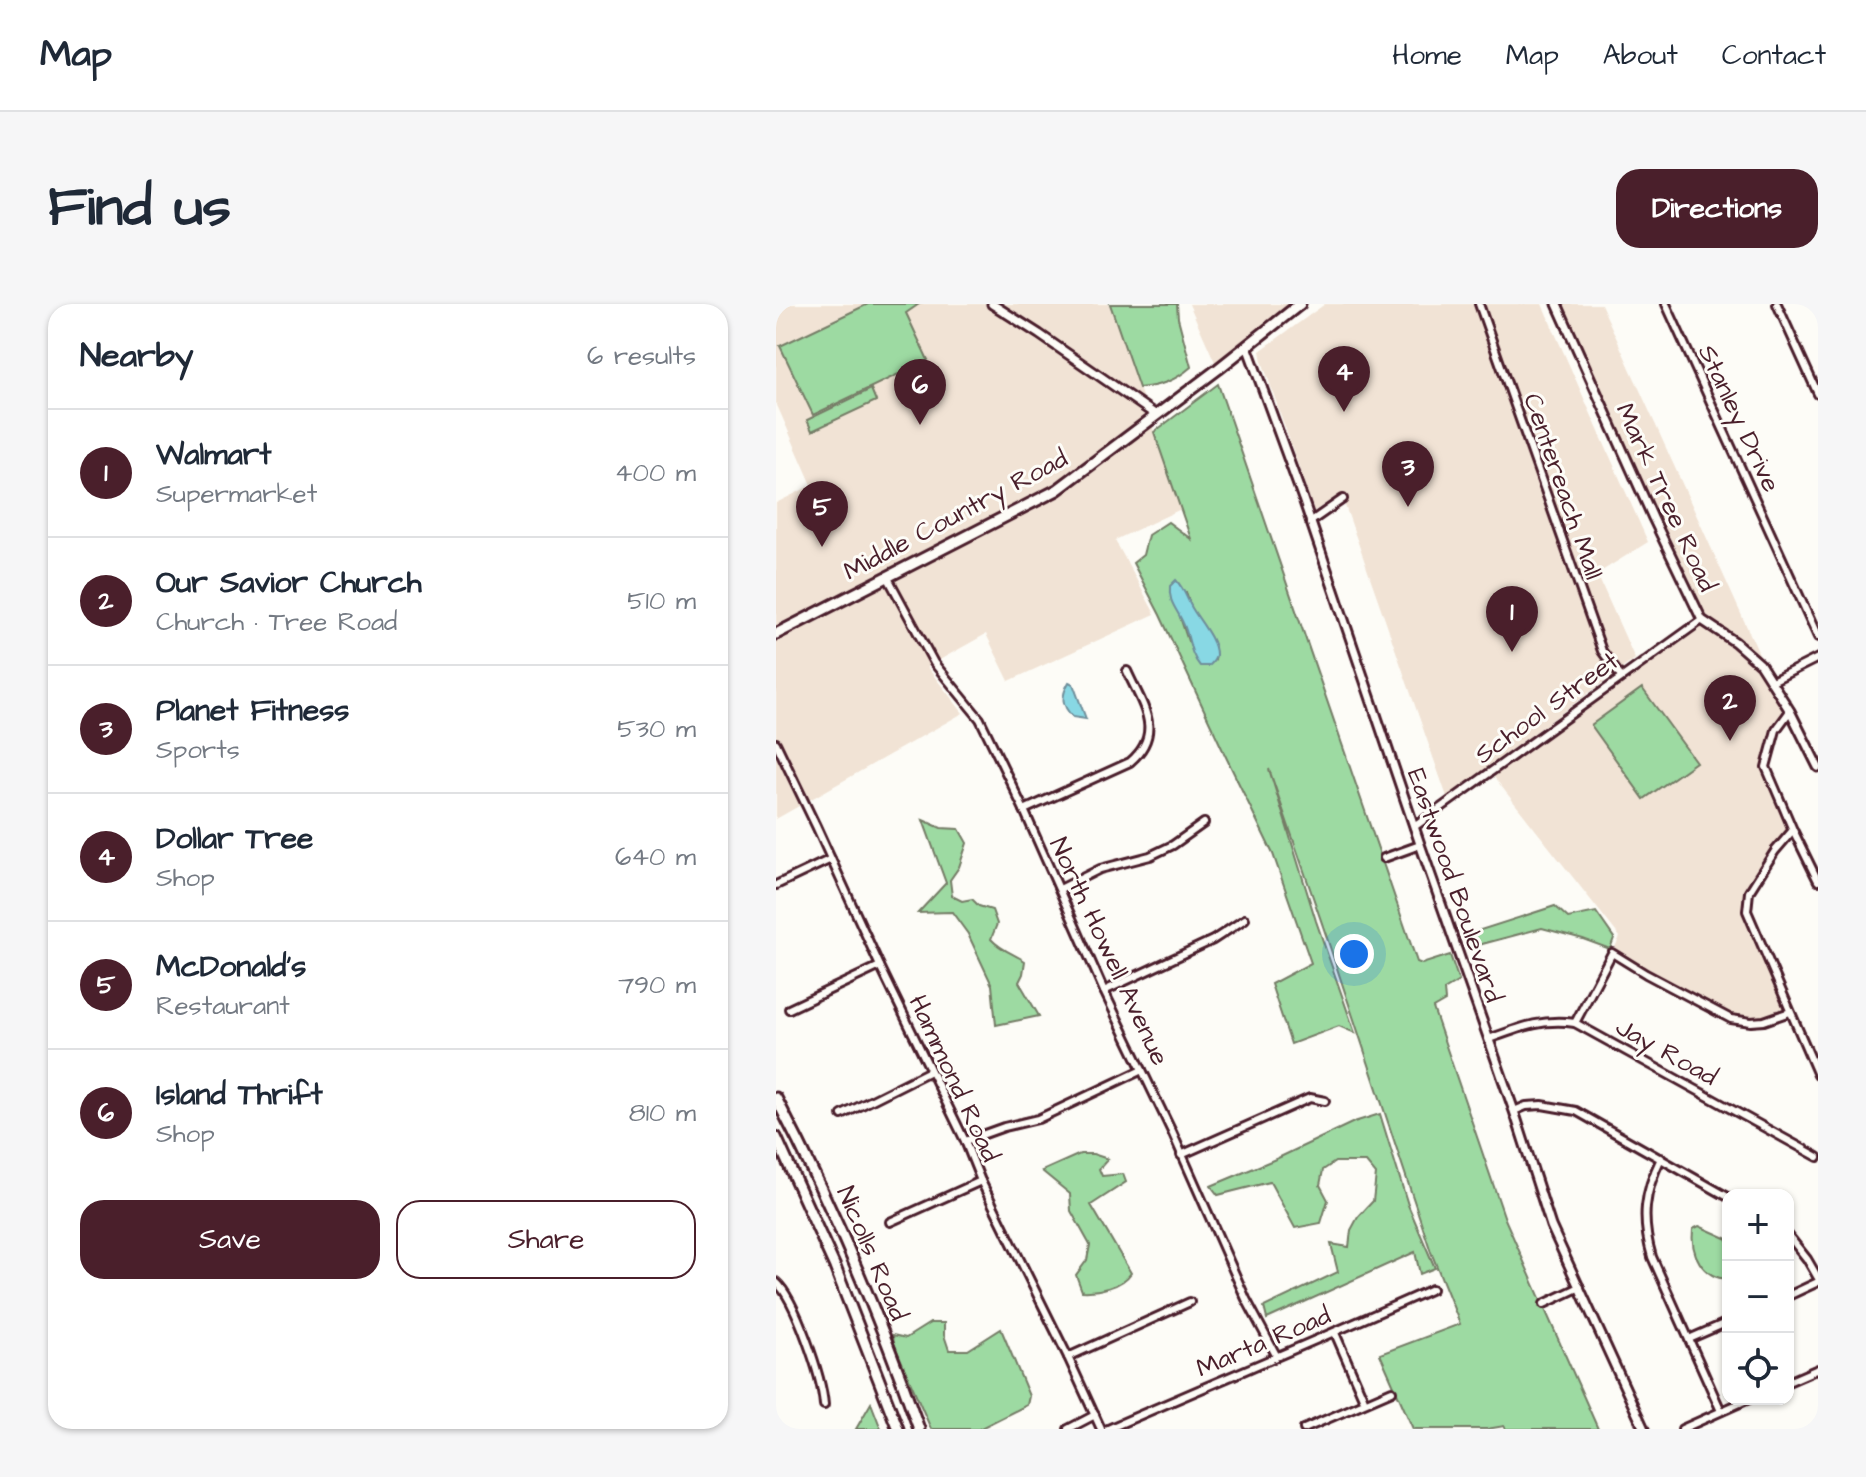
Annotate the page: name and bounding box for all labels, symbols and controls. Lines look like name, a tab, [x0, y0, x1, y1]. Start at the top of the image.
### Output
text: Map	[40, 29, 112, 81]
text: Home	[1392, 36, 1462, 75]
text: Map	[1506, 36, 1559, 75]
text: About	[1603, 36, 1678, 75]
text: Contact	[1722, 36, 1826, 75]
text: Find us	[48, 169, 231, 247]
button: Directions	[1616, 169, 1818, 248]
text: Nearby	[80, 332, 194, 380]
text: 6 results	[587, 338, 696, 374]
street label: Stanley Drive	[1687, 339, 1789, 499]
pin: 4	[1318, 346, 1370, 412]
pin: 6	[894, 359, 946, 425]
street label: Centereach Mall	[1514, 389, 1612, 584]
street label: Mark Tree Road	[1607, 397, 1726, 598]
text: Walmart	[156, 434, 272, 476]
street label: Middle Country Road	[837, 441, 1075, 591]
pin: 3	[1382, 441, 1434, 507]
text: 1	[104, 455, 108, 491]
text: 400 m	[615, 455, 696, 491]
text: Supermarket	[156, 476, 317, 512]
pin: 5	[796, 481, 848, 547]
text: Our Savior Church	[156, 562, 422, 604]
text: 2	[99, 583, 113, 619]
text: 510 m	[627, 583, 696, 619]
pin: 1	[1486, 586, 1538, 652]
text: Church · Tree Road	[156, 604, 397, 640]
street label: School Street	[1467, 643, 1626, 772]
pin: 2	[1704, 675, 1756, 741]
text: Planet Fitness	[156, 690, 349, 732]
text: 3	[99, 711, 113, 747]
text: 530 m	[617, 711, 696, 747]
text: Sports	[156, 732, 240, 768]
street label: Eastwood Boulevard	[1398, 764, 1512, 1007]
text: Dollar Tree	[156, 818, 313, 860]
street label: North Howell Avenue	[1040, 832, 1178, 1071]
text: 4	[97, 839, 115, 875]
text: 640 m	[615, 839, 696, 875]
text: Shop	[156, 860, 215, 896]
your location	[1334, 934, 1374, 974]
text: McDonald's	[156, 946, 306, 988]
text: 5	[97, 967, 115, 1003]
text: 790 m	[618, 967, 696, 1003]
text: Restaurant	[156, 988, 290, 1024]
street label: Hammond Road	[900, 989, 1009, 1168]
street label: Jay Road	[1608, 1009, 1724, 1096]
text: Island Thrift	[156, 1074, 323, 1116]
text: 6	[98, 1095, 114, 1131]
text: 810 m	[629, 1095, 696, 1131]
text: Shop	[156, 1116, 215, 1152]
street label: Nicolls Road	[828, 1181, 917, 1326]
map controls	[1722, 1189, 1794, 1405]
button: +	[1722, 1189, 1794, 1261]
button: Save	[80, 1200, 380, 1279]
button: Share	[396, 1200, 696, 1279]
button: −	[1722, 1261, 1794, 1333]
street label: Marta Road	[1191, 1297, 1336, 1386]
button: locate	[1722, 1333, 1794, 1405]

